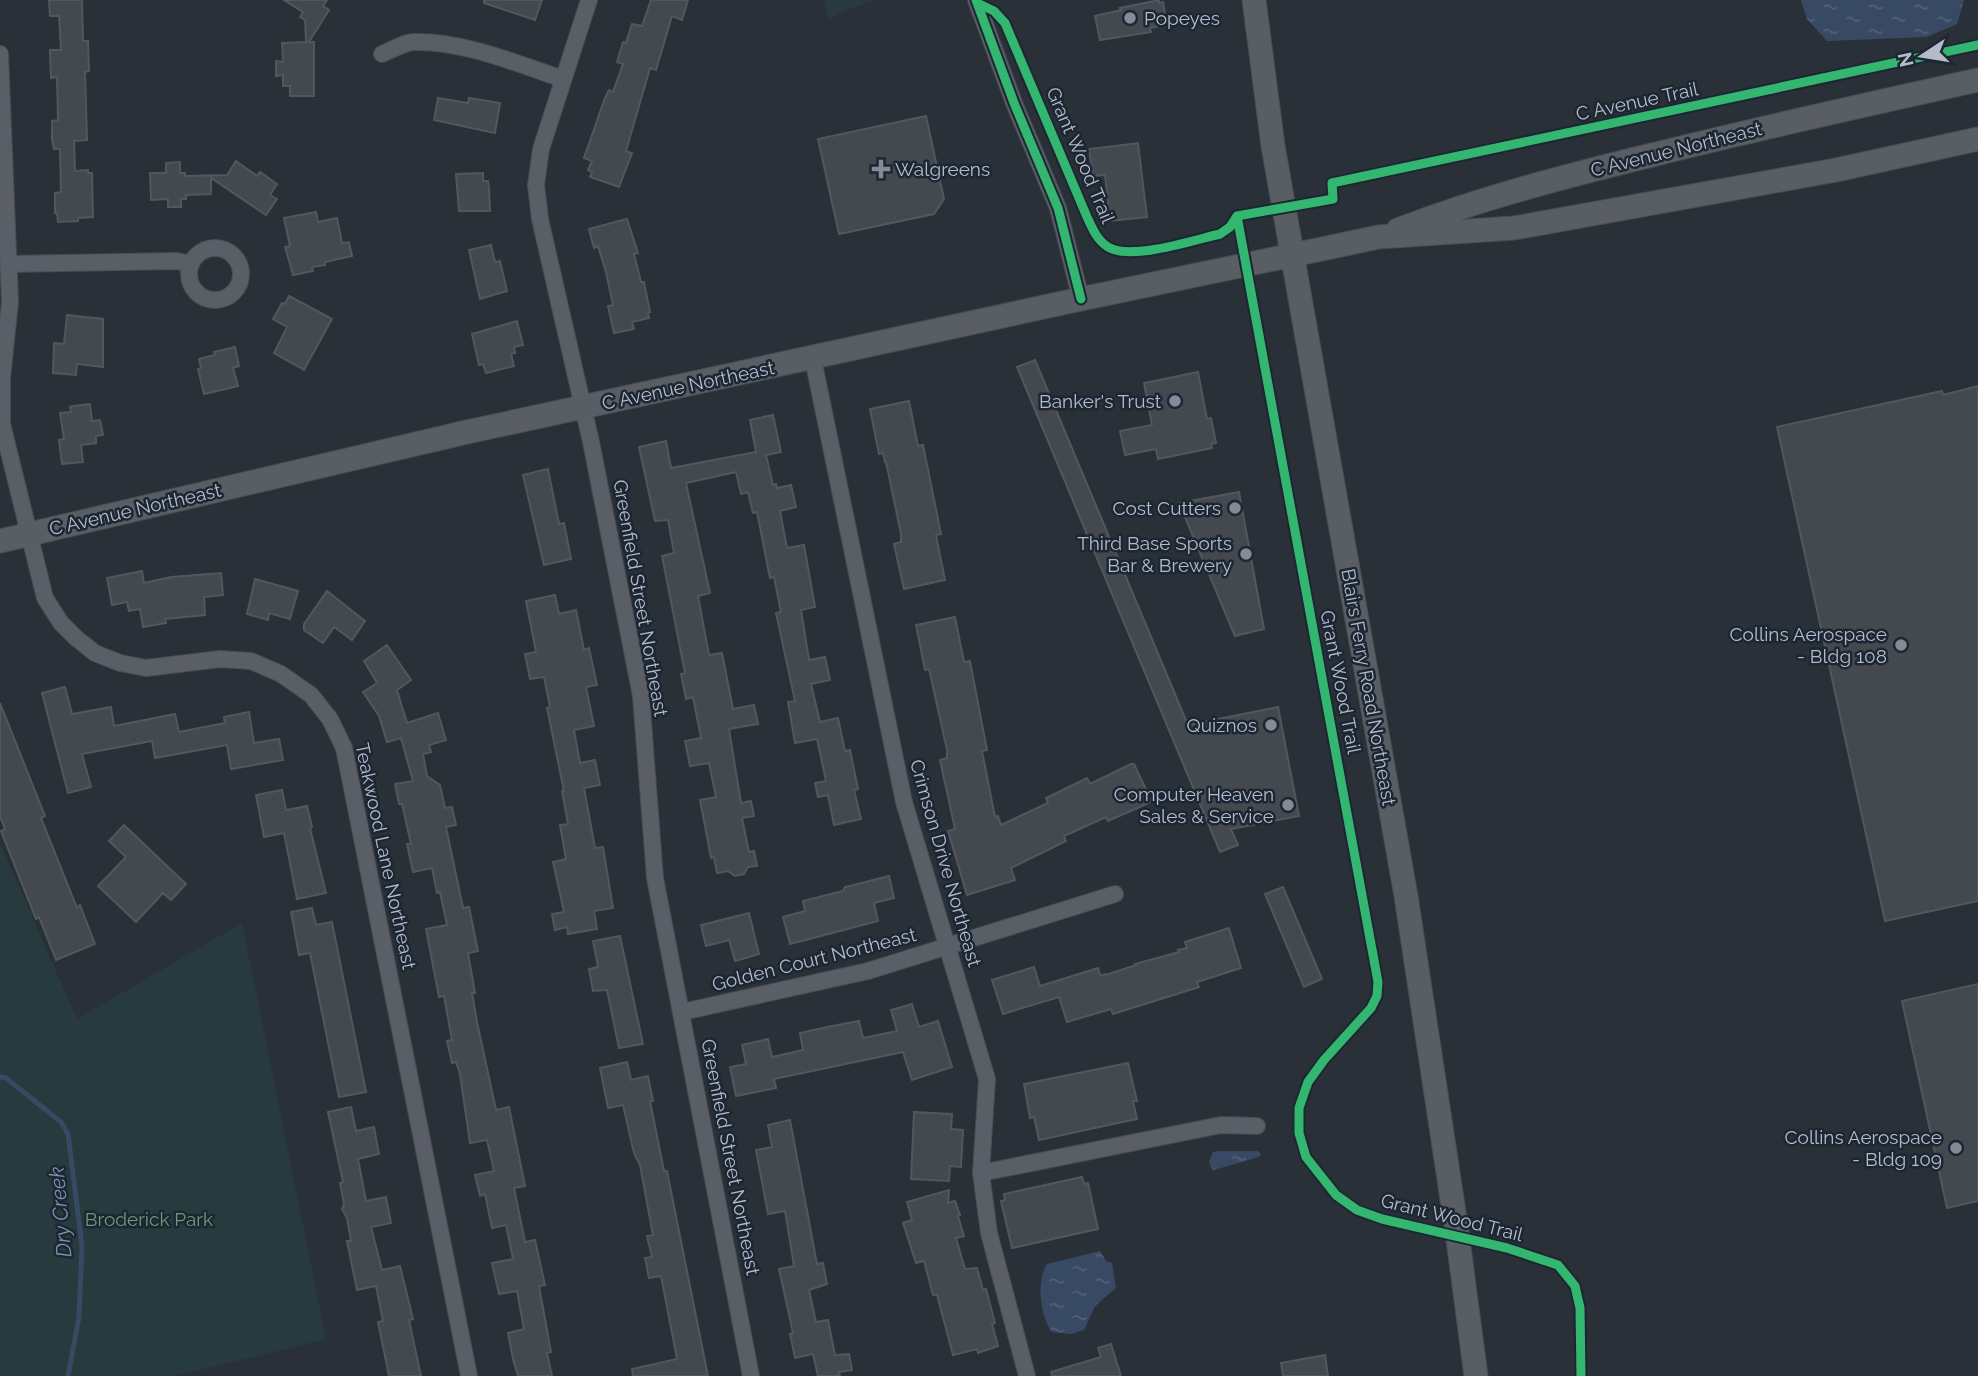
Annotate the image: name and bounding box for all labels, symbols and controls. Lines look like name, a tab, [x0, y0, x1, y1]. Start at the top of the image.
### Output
place label: Popeyes	[1144, 7, 1220, 29]
marker: Popeyes	[1122, 10, 1138, 26]
north arrow	[1887, 21, 1957, 91]
text: N	[1893, 50, 1918, 69]
street label: C Avenue Trail	[1574, 77, 1701, 125]
street label: Grant Wood Trail	[1042, 84, 1120, 227]
street label: C Avenue Northeast	[1588, 117, 1765, 181]
place label: Walgreens	[895, 158, 990, 180]
marker: Walgreens	[873, 161, 889, 177]
street label: C Avenue Northeast	[600, 356, 777, 414]
place label: Banker's Trust	[1039, 390, 1162, 412]
marker: Banker's Trust	[1167, 393, 1183, 409]
street label: C Avenue Northeast	[47, 478, 224, 539]
street label: Greenfield Street Northeast	[609, 478, 673, 719]
place label: Cost Cutters	[1112, 497, 1221, 519]
marker: Cost Cutters	[1227, 500, 1243, 516]
place label: Third Base Sports Bar & Brewery	[1077, 532, 1232, 576]
marker: Third Base Sports Bar & Brewery	[1238, 546, 1254, 562]
street label: Blairs Ferry Road Northeast	[1337, 567, 1401, 808]
street label: Grant Wood Trail	[1316, 608, 1366, 756]
place label: Collins Aerospace - Bldg 108	[1730, 623, 1887, 667]
marker: Collins Aerospace - Bldg 108	[1893, 637, 1909, 653]
place label: Quiznos	[1186, 714, 1257, 736]
marker: Quiznos	[1263, 717, 1279, 733]
street label: Teakwood Lane Northeast	[351, 741, 421, 972]
street label: Crimson Drive Northeast	[906, 757, 986, 970]
place label: Computer Heaven Sales & Service	[1114, 783, 1274, 827]
marker: Computer Heaven Sales & Service	[1280, 797, 1296, 813]
street label: Golden Court Northeast	[710, 923, 919, 995]
street label: Greenfield Street Northeast	[697, 1037, 765, 1278]
place label: Collins Aerospace - Bldg 109	[1785, 1126, 1942, 1170]
marker: Collins Aerospace - Bldg 109	[1948, 1140, 1964, 1156]
water label: Dry Creek	[44, 1166, 76, 1258]
street label: Grant Wood Trail	[1379, 1189, 1526, 1245]
park label: Broderick Park	[85, 1208, 213, 1230]

